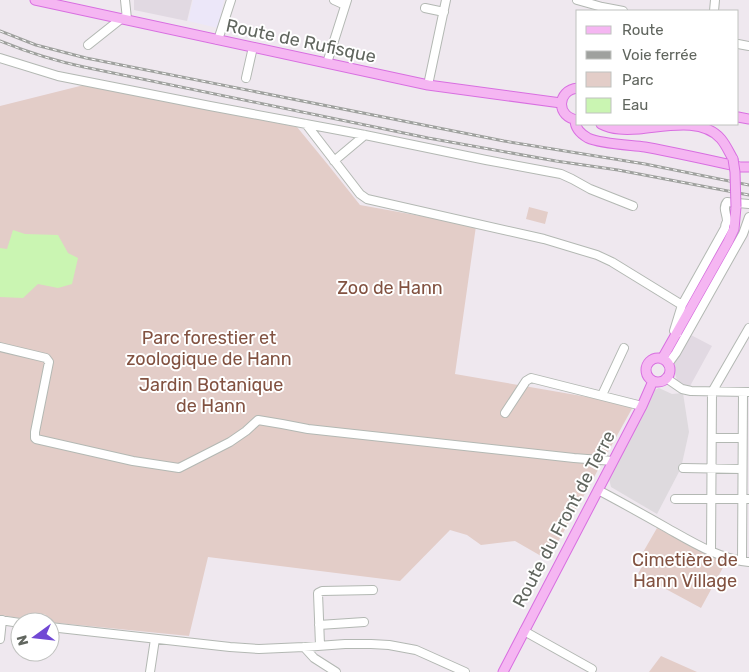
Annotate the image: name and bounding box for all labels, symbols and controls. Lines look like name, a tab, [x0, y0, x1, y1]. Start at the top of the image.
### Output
legend	[576, 10, 739, 125]
street label: Route de Rufisque	[224, 14, 378, 68]
text: Route	[622, 21, 664, 39]
text: Voie ferrée	[622, 46, 697, 64]
text: Parc	[622, 71, 654, 89]
text: Eau	[622, 96, 648, 114]
park label: Zoo de Hann	[337, 277, 443, 299]
park label: Parc forestier et zoologique de Hann	[126, 327, 292, 370]
park label: Jardin Botanique de Hann	[139, 374, 283, 417]
street label: Route du Front de Terre	[508, 427, 620, 611]
park label: Cimetière de Hann Village	[632, 549, 738, 592]
north arrow	[10, 612, 60, 662]
text: N	[13, 633, 32, 647]

